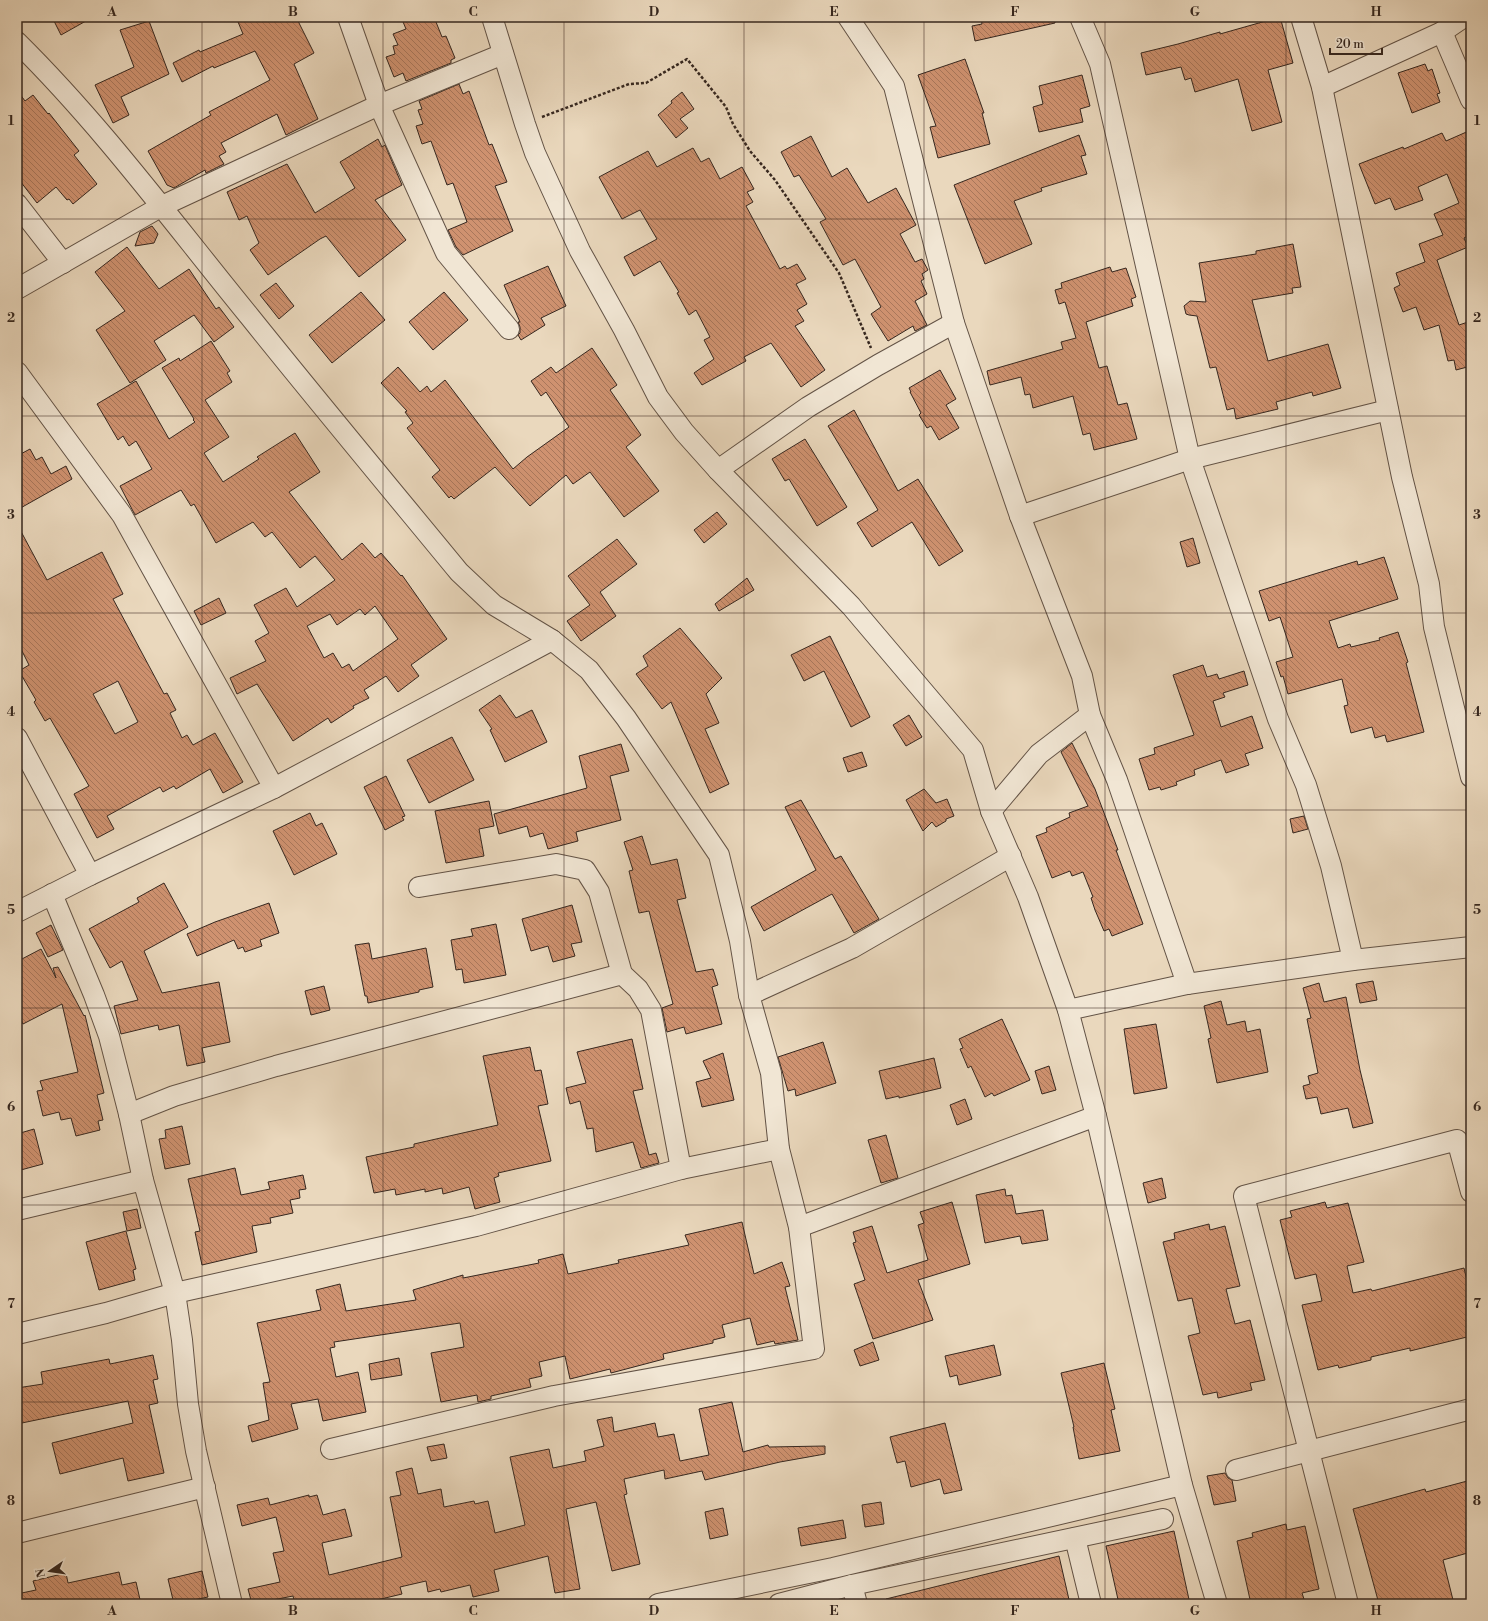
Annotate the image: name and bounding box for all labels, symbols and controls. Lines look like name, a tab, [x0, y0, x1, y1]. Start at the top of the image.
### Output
text: A	[106, 4, 117, 20]
text: B	[288, 4, 298, 20]
text: C	[468, 4, 478, 20]
text: D	[649, 4, 659, 20]
text: E	[829, 4, 839, 20]
text: F	[1010, 4, 1020, 20]
text: G	[1190, 4, 1201, 20]
text: H	[1371, 4, 1382, 20]
scale bar	[1330, 30, 1382, 56]
text: 20 m	[1336, 37, 1364, 52]
text: 1	[8, 113, 15, 129]
text: 1	[1474, 113, 1481, 129]
text: 2	[7, 310, 15, 326]
text: 2	[1473, 310, 1481, 326]
text: 3	[7, 507, 15, 523]
text: 3	[1473, 507, 1481, 523]
text: 4	[7, 704, 16, 720]
text: 4	[1473, 704, 1482, 720]
text: 5	[7, 902, 15, 918]
text: 5	[1473, 902, 1481, 918]
text: 6	[7, 1099, 15, 1115]
text: 6	[1473, 1099, 1481, 1115]
text: 7	[7, 1296, 15, 1312]
text: 7	[1473, 1296, 1481, 1312]
text: 8	[7, 1493, 15, 1509]
text: 8	[1473, 1493, 1481, 1509]
north arrow	[30, 1551, 70, 1591]
text: N	[33, 1567, 49, 1579]
text: A	[106, 1603, 117, 1619]
text: B	[288, 1603, 298, 1619]
text: C	[468, 1603, 478, 1619]
text: D	[649, 1603, 659, 1619]
text: E	[829, 1603, 839, 1619]
text: F	[1010, 1603, 1020, 1619]
text: G	[1190, 1603, 1201, 1619]
text: H	[1371, 1603, 1382, 1619]

